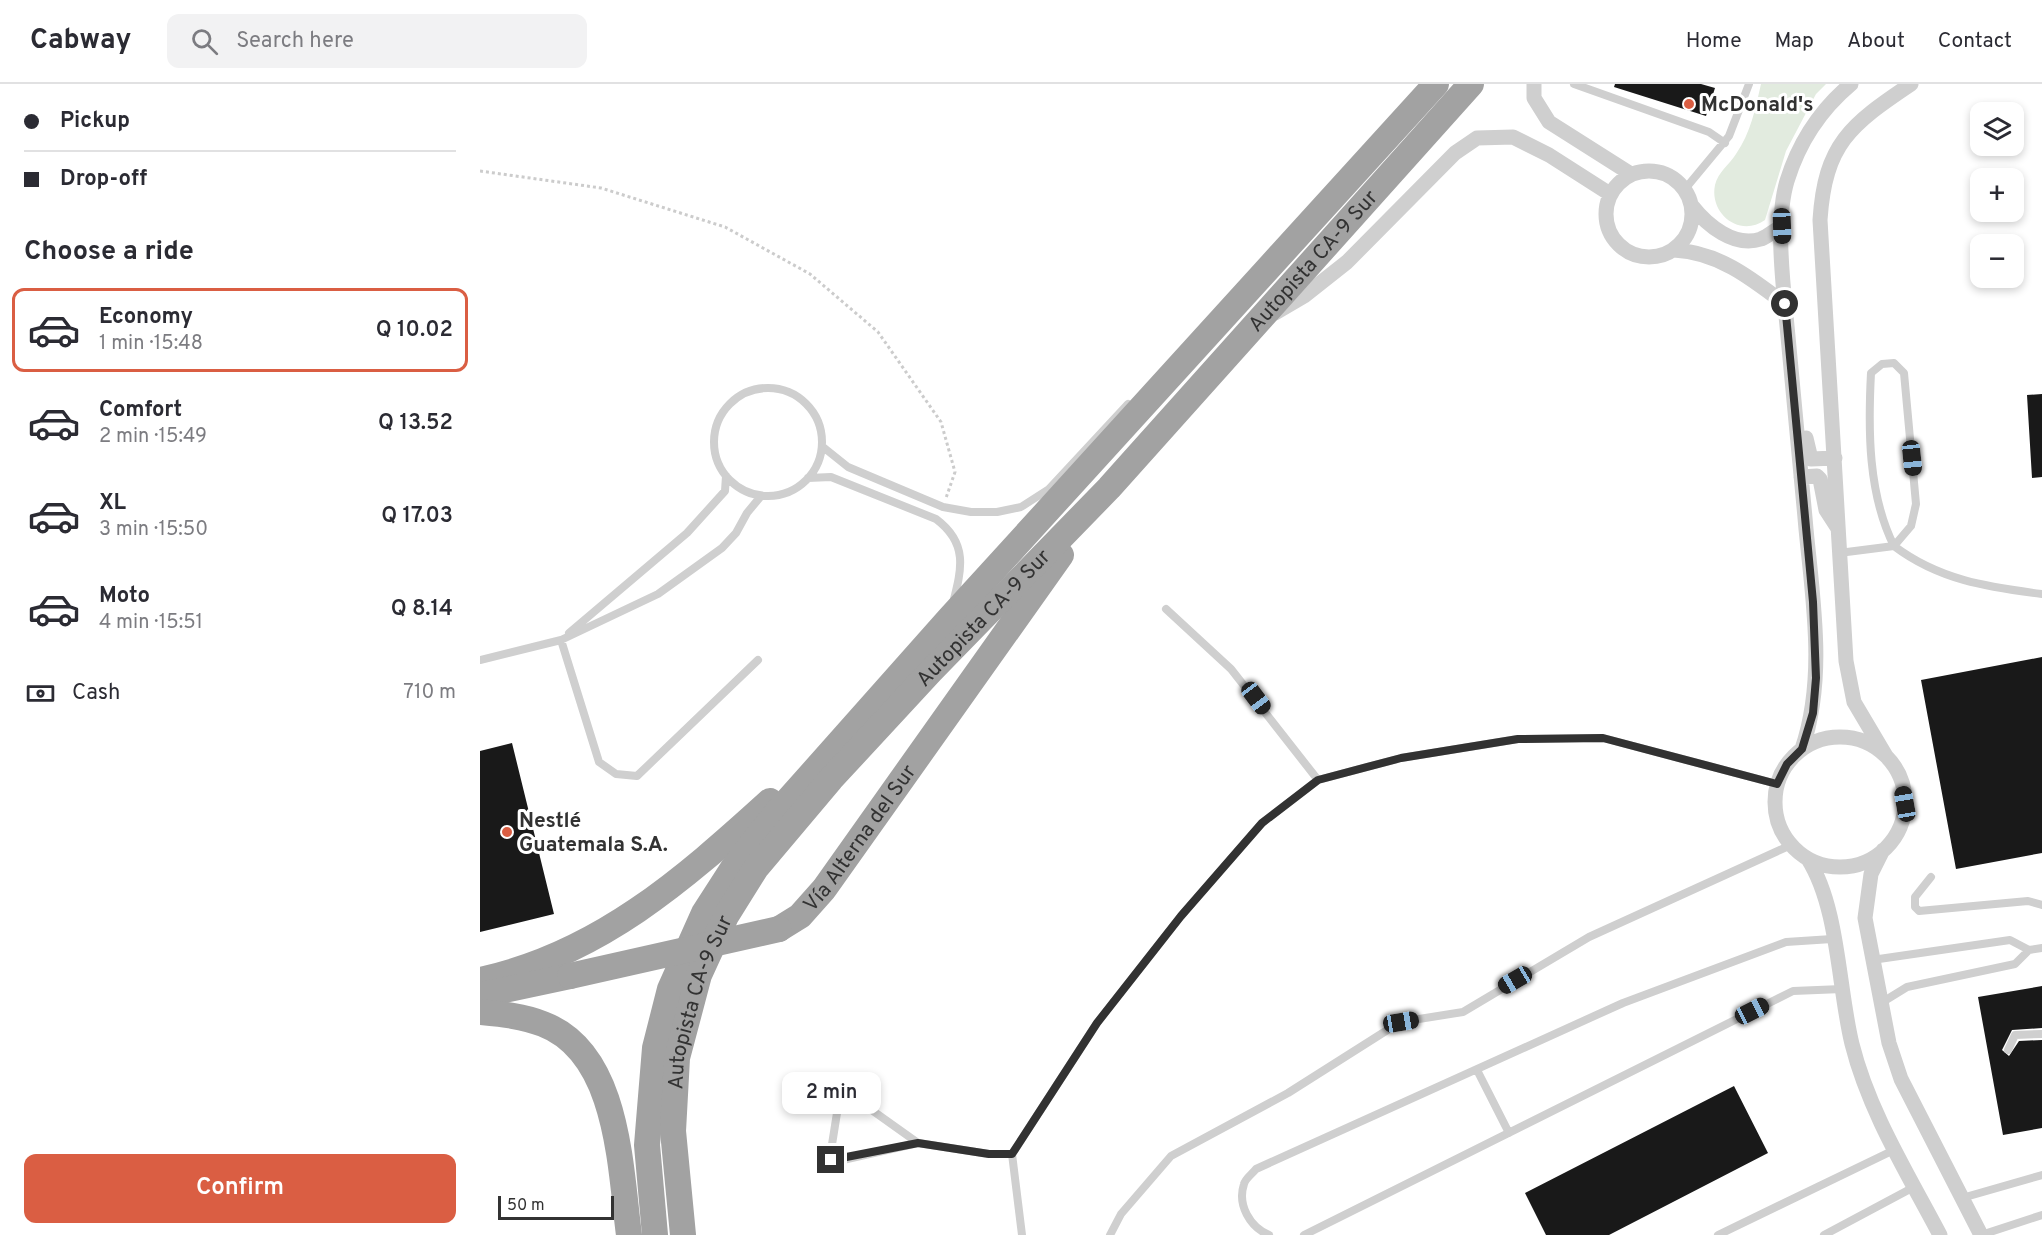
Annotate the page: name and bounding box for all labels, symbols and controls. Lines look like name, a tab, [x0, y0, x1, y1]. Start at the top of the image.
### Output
search box	[167, 14, 587, 68]
text: Cabway	[30, 23, 131, 59]
icon: search	[188, 25, 221, 58]
text: Search here	[236, 28, 354, 55]
text: Home	[1686, 28, 1742, 55]
text: Map	[1775, 28, 1814, 55]
text: About	[1847, 28, 1905, 55]
text: Contact	[1938, 28, 2012, 55]
place label: McDonald's	[1701, 92, 1814, 119]
marker: McDonald's	[1682, 97, 1696, 111]
map controls	[1970, 102, 2024, 288]
button: layers	[1970, 102, 2024, 156]
text: Pickup	[60, 108, 130, 135]
text: Drop-off	[60, 166, 147, 193]
button: +	[1970, 168, 2024, 222]
street label: Autopista CA-9 Sur	[1243, 185, 1384, 338]
car	[1772, 208, 1792, 244]
button: −	[1970, 234, 2024, 288]
text: Choose a ride	[24, 235, 194, 269]
route start	[1771, 290, 1798, 317]
icon: car	[27, 303, 81, 357]
text: Economy	[99, 304, 193, 331]
text: Q 10.02	[376, 317, 453, 344]
text: 1 min · 15:48	[99, 331, 203, 357]
icon: car	[27, 396, 81, 450]
text: Comfort	[99, 397, 182, 424]
text: Q 13.52	[378, 410, 453, 437]
text: 2 min · 15:49	[99, 424, 207, 450]
car	[1901, 439, 1923, 477]
icon: car	[27, 489, 81, 543]
text: XL	[99, 490, 126, 517]
text: Q 17.03	[381, 503, 453, 530]
text: 3 min · 15:50	[99, 517, 208, 543]
street label: Autopista CA-9 Sur	[911, 544, 1057, 693]
icon: car	[27, 582, 81, 636]
text: Moto	[99, 583, 150, 610]
text: Q 8.14	[391, 596, 453, 623]
text: 4 min · 15:51	[99, 610, 203, 636]
icon: cash	[24, 677, 57, 710]
car	[1238, 678, 1274, 718]
text: Cash	[72, 680, 121, 707]
text: 710 m	[403, 680, 456, 706]
street label: Vía Alterna del Sur	[798, 760, 923, 918]
car	[1893, 785, 1917, 823]
place label: Nestlé Guatemala S.A.	[519, 808, 668, 859]
marker: Nestlé Guatemala S.A.	[500, 825, 514, 839]
street label: Autopista CA-9 Sur	[663, 911, 739, 1090]
car	[1495, 963, 1535, 997]
car	[1732, 995, 1772, 1027]
car	[1382, 1010, 1420, 1034]
callout: 2 min	[782, 1073, 880, 1115]
text: 2 min	[806, 1080, 857, 1106]
route end	[817, 1146, 844, 1173]
button: Confirm	[24, 1154, 456, 1223]
scale bar	[498, 1193, 614, 1220]
text: 50 m	[507, 1196, 545, 1216]

